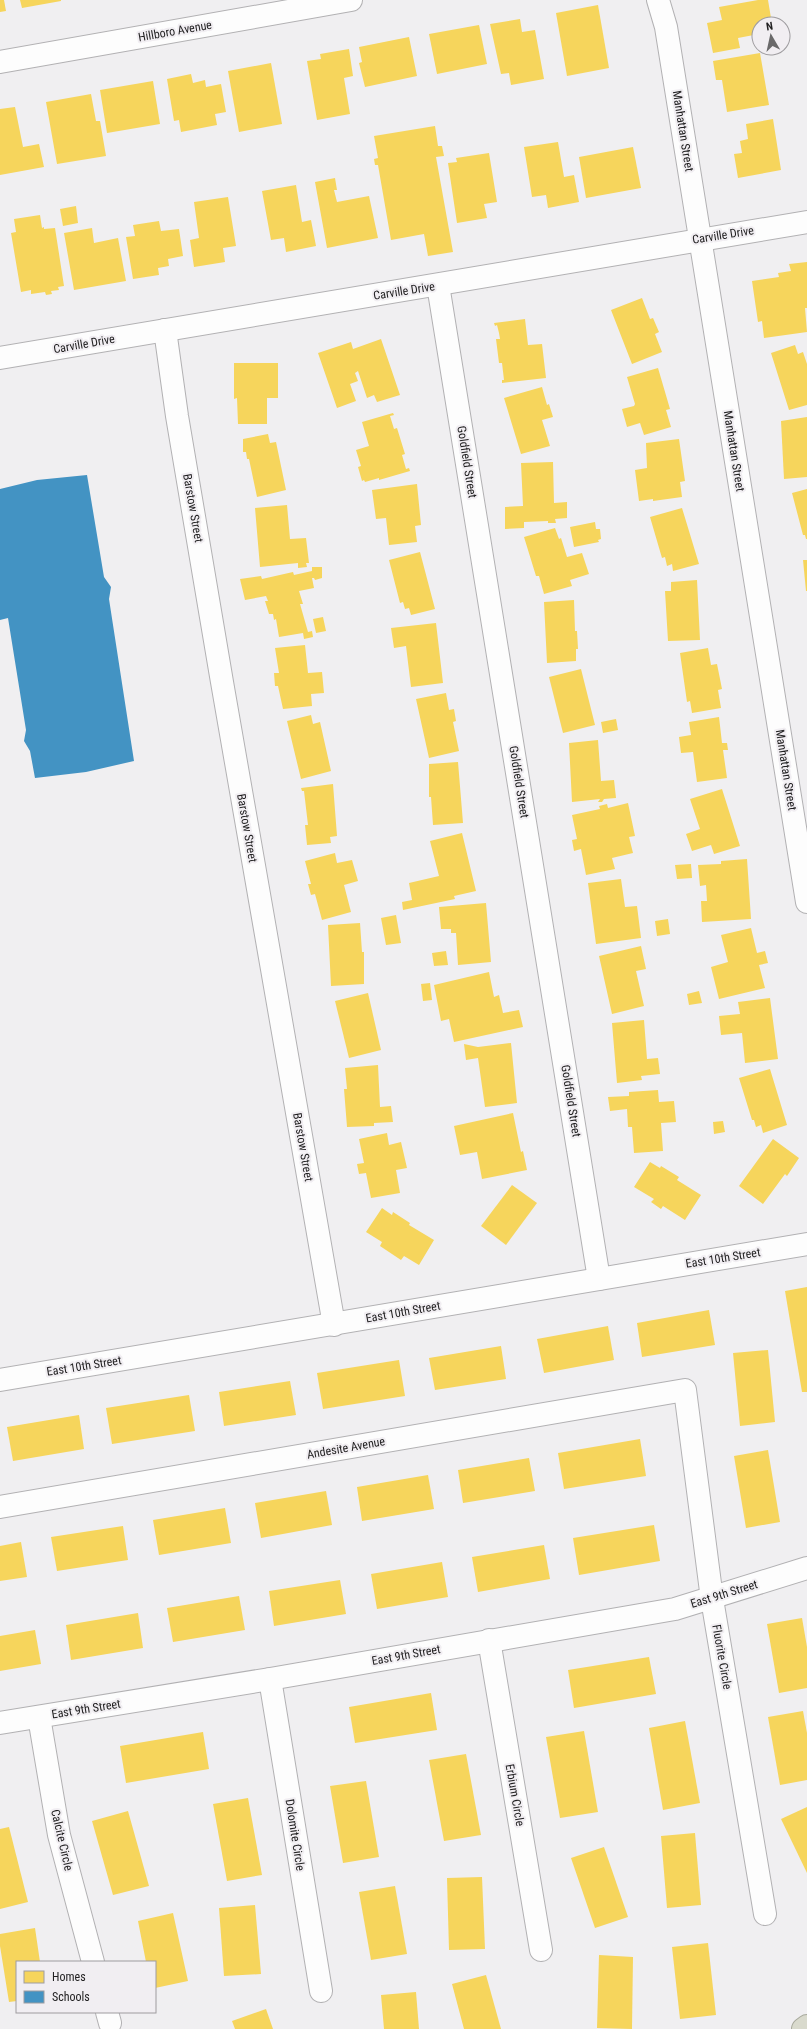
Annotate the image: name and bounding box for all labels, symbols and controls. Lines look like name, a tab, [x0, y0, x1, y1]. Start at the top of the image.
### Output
north arrow	[751, 16, 791, 56]
street label: Hillboro Avenue	[137, 18, 213, 44]
text: N	[765, 20, 774, 34]
street label: Manhattan Street	[670, 90, 696, 173]
street label: Carville Drive	[691, 223, 755, 247]
street label: Carville Drive	[372, 279, 436, 303]
street label: Carville Drive	[52, 332, 116, 356]
street label: Manhattan Street	[721, 410, 747, 493]
street label: Goldfield Street	[454, 425, 480, 500]
street label: Barstow Street	[180, 473, 206, 544]
street label: Manhattan Street	[773, 729, 799, 812]
street label: Goldfield Street	[506, 745, 532, 820]
street label: Barstow Street	[234, 793, 260, 864]
street label: Goldfield Street	[558, 1064, 584, 1139]
street label: Barstow Street	[290, 1112, 316, 1183]
street label: East 10th Street	[685, 1245, 762, 1271]
street label: East 10th Street	[365, 1298, 442, 1325]
street label: East 10th Street	[46, 1353, 123, 1379]
street label: Andesite Avenue	[306, 1434, 386, 1462]
street label: East 9th Street	[689, 1577, 760, 1611]
street label: Fluorite Circle	[709, 1623, 735, 1691]
street label: East 9th Street	[370, 1642, 442, 1668]
street label: East 9th Street	[51, 1697, 122, 1721]
street label: Erbium Circle	[503, 1763, 527, 1828]
street label: Dolomite Circle	[282, 1798, 308, 1872]
street label: Calcite Circle	[48, 1808, 76, 1872]
legend	[16, 1961, 156, 2013]
text: Homes	[52, 1970, 86, 1984]
text: Schools	[52, 1990, 90, 2004]

